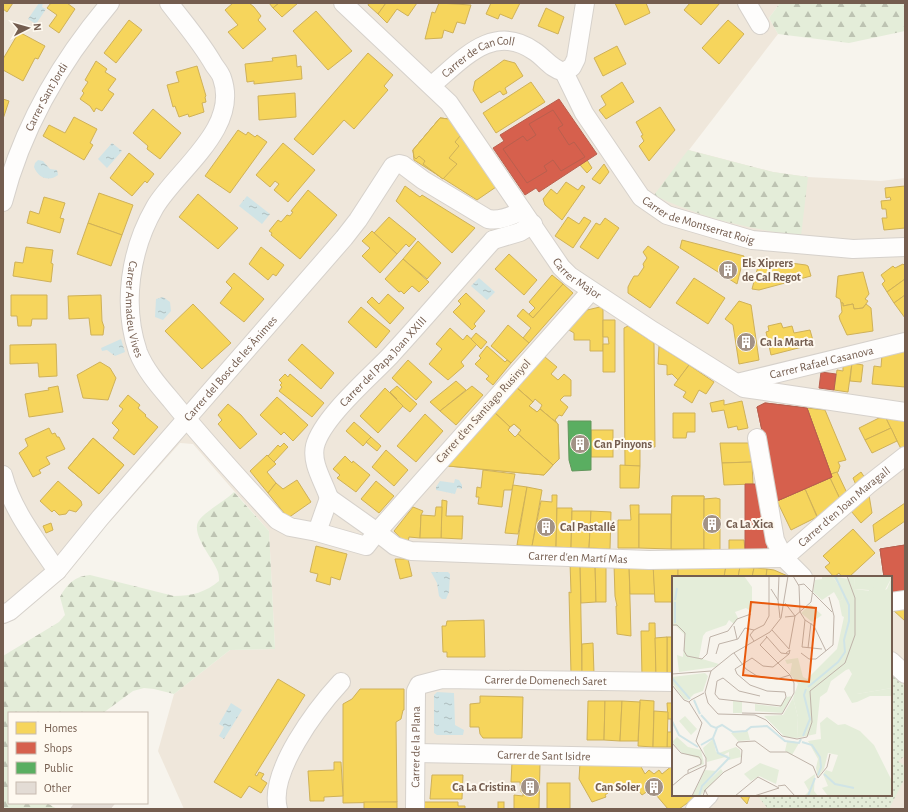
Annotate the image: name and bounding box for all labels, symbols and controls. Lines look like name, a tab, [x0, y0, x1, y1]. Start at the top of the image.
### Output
north arrow	[8, 8, 48, 48]
text: N	[32, 23, 43, 31]
street label: Carrer de Can Coll	[439, 34, 516, 80]
street label: Carrer Sant Jordi	[23, 61, 70, 133]
street label: Carrer de Montserrat Roig	[640, 194, 756, 246]
street label: Carrer Major	[551, 256, 604, 301]
place label: Els Xiprers de Cal Regot	[742, 257, 801, 283]
building icon: Els Xiprers de Cal Regot	[717, 259, 739, 281]
street label: Carrer Amadeu Vives	[124, 260, 146, 359]
street label: Carrer del Bosc de les Ànimes	[181, 314, 279, 423]
street label: Carrer del Papa Joan XXIII	[337, 314, 429, 409]
building icon: Ca la Marta	[735, 331, 757, 353]
place label: Ca la Marta	[760, 336, 814, 348]
street label: Carrer Rafael Casanova	[768, 344, 875, 381]
street label: Carrer d'en Santiago Rusinyol	[433, 357, 533, 466]
building icon: Can Pinyons	[569, 433, 591, 455]
place label: Can Pinyons	[594, 438, 652, 451]
street label: Carrer d'en Joan Maragall	[796, 464, 892, 549]
building icon: Ca La Xica	[701, 513, 723, 535]
building icon: Cal Pastallé	[535, 516, 557, 538]
place label: Ca La Xica	[726, 518, 774, 530]
place label: Cal Pastallé	[560, 521, 616, 533]
street label: Carrer d'en Martí Mas	[528, 549, 628, 565]
inset map	[672, 576, 892, 796]
street label: Carrer de Domenech Saret	[484, 674, 607, 687]
street label: Carrer de la Plana	[409, 706, 422, 788]
legend	[8, 712, 148, 804]
text: Homes	[44, 722, 77, 734]
text: Shops	[44, 742, 72, 754]
street label: Carrer de Sant Isidre	[497, 749, 591, 762]
text: Public	[44, 762, 73, 774]
building icon: Ca La Cristina	[519, 776, 541, 798]
building icon: Can Soler	[643, 776, 665, 798]
place label: Ca La Cristina	[452, 781, 516, 793]
place label: Can Soler	[595, 781, 641, 793]
text: Other	[44, 782, 71, 794]

